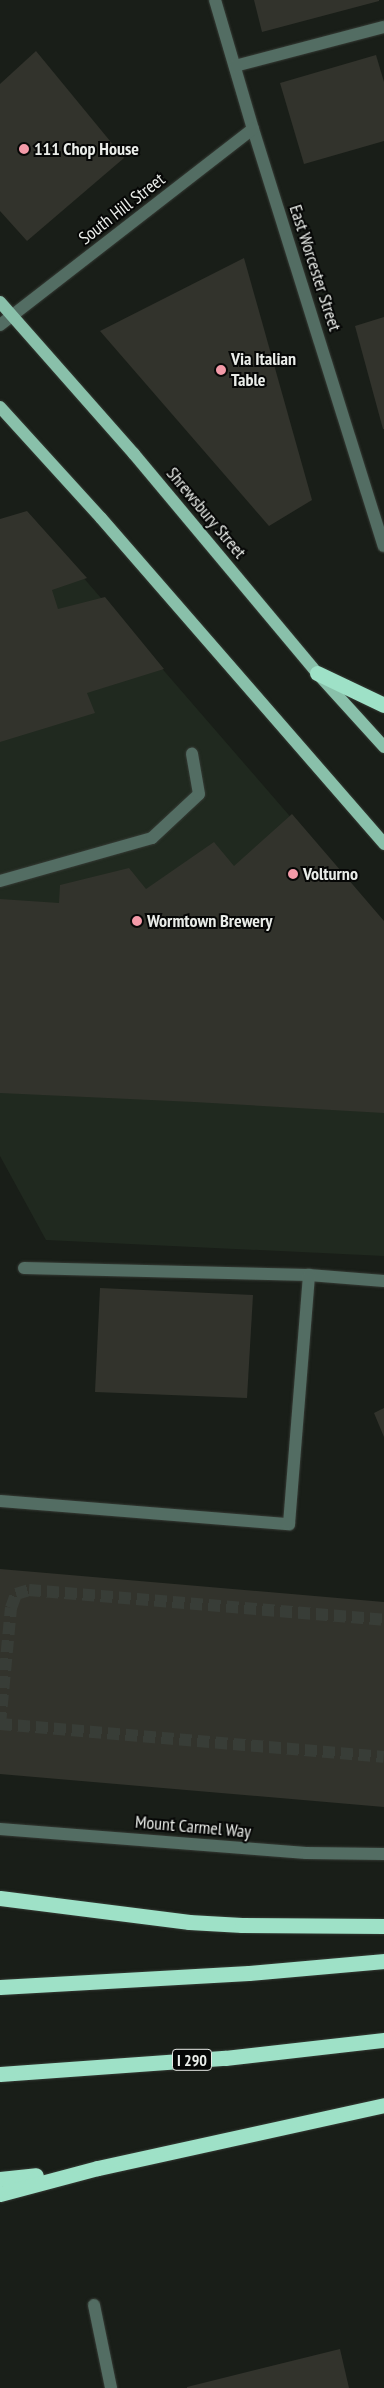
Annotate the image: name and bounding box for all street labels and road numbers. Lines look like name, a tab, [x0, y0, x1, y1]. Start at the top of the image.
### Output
street label: South Hill Street	[75, 169, 169, 249]
street label: East Worcester Street	[284, 202, 346, 334]
street label: Shrewsbury Street	[161, 463, 251, 563]
street label: Mount Carmel Way	[134, 1811, 252, 1843]
road number: I 290	[171, 2046, 213, 2074]

